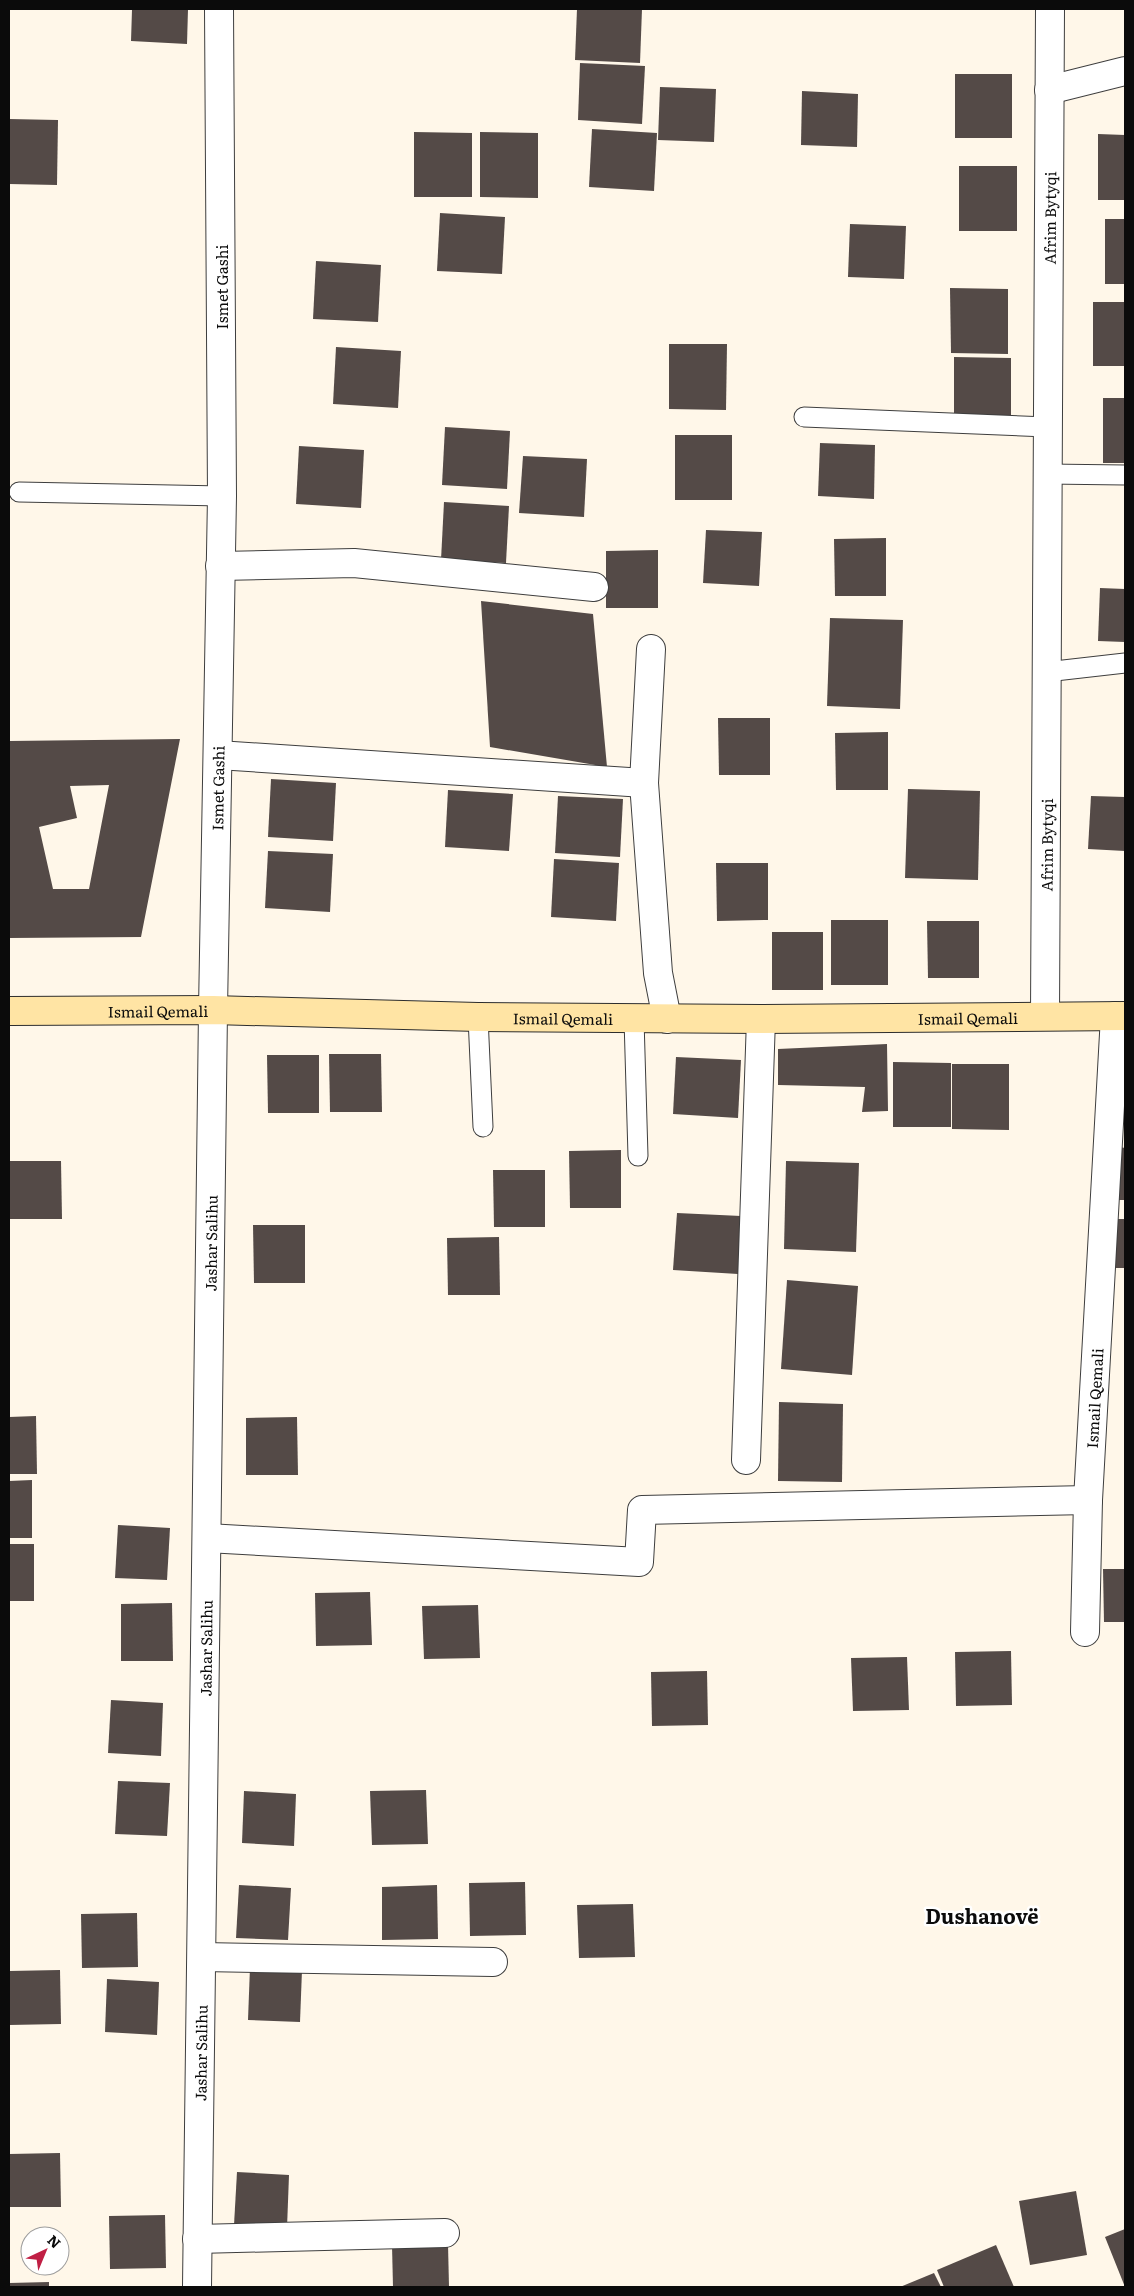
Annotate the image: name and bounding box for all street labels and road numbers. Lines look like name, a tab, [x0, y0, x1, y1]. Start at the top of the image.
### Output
street label: Afrim Bytyqi	[1037, 171, 1061, 265]
street label: Ismet Gashi	[210, 245, 233, 329]
street label: Ismet Gashi	[205, 745, 229, 831]
street label: Afrim Bytyqi	[1034, 798, 1058, 892]
street label: Ismail Qemali	[108, 999, 208, 1022]
street label: Ismail Qemali	[918, 1005, 1018, 1029]
street label: Ismail Qemali	[513, 1006, 613, 1029]
street label: Jashar Salihu	[198, 1194, 222, 1291]
street label: Ismail Qemali	[1079, 1347, 1108, 1449]
street label: Jashar Salihu	[193, 1599, 217, 1696]
street label: Jashar Salihu	[188, 2004, 212, 2101]

